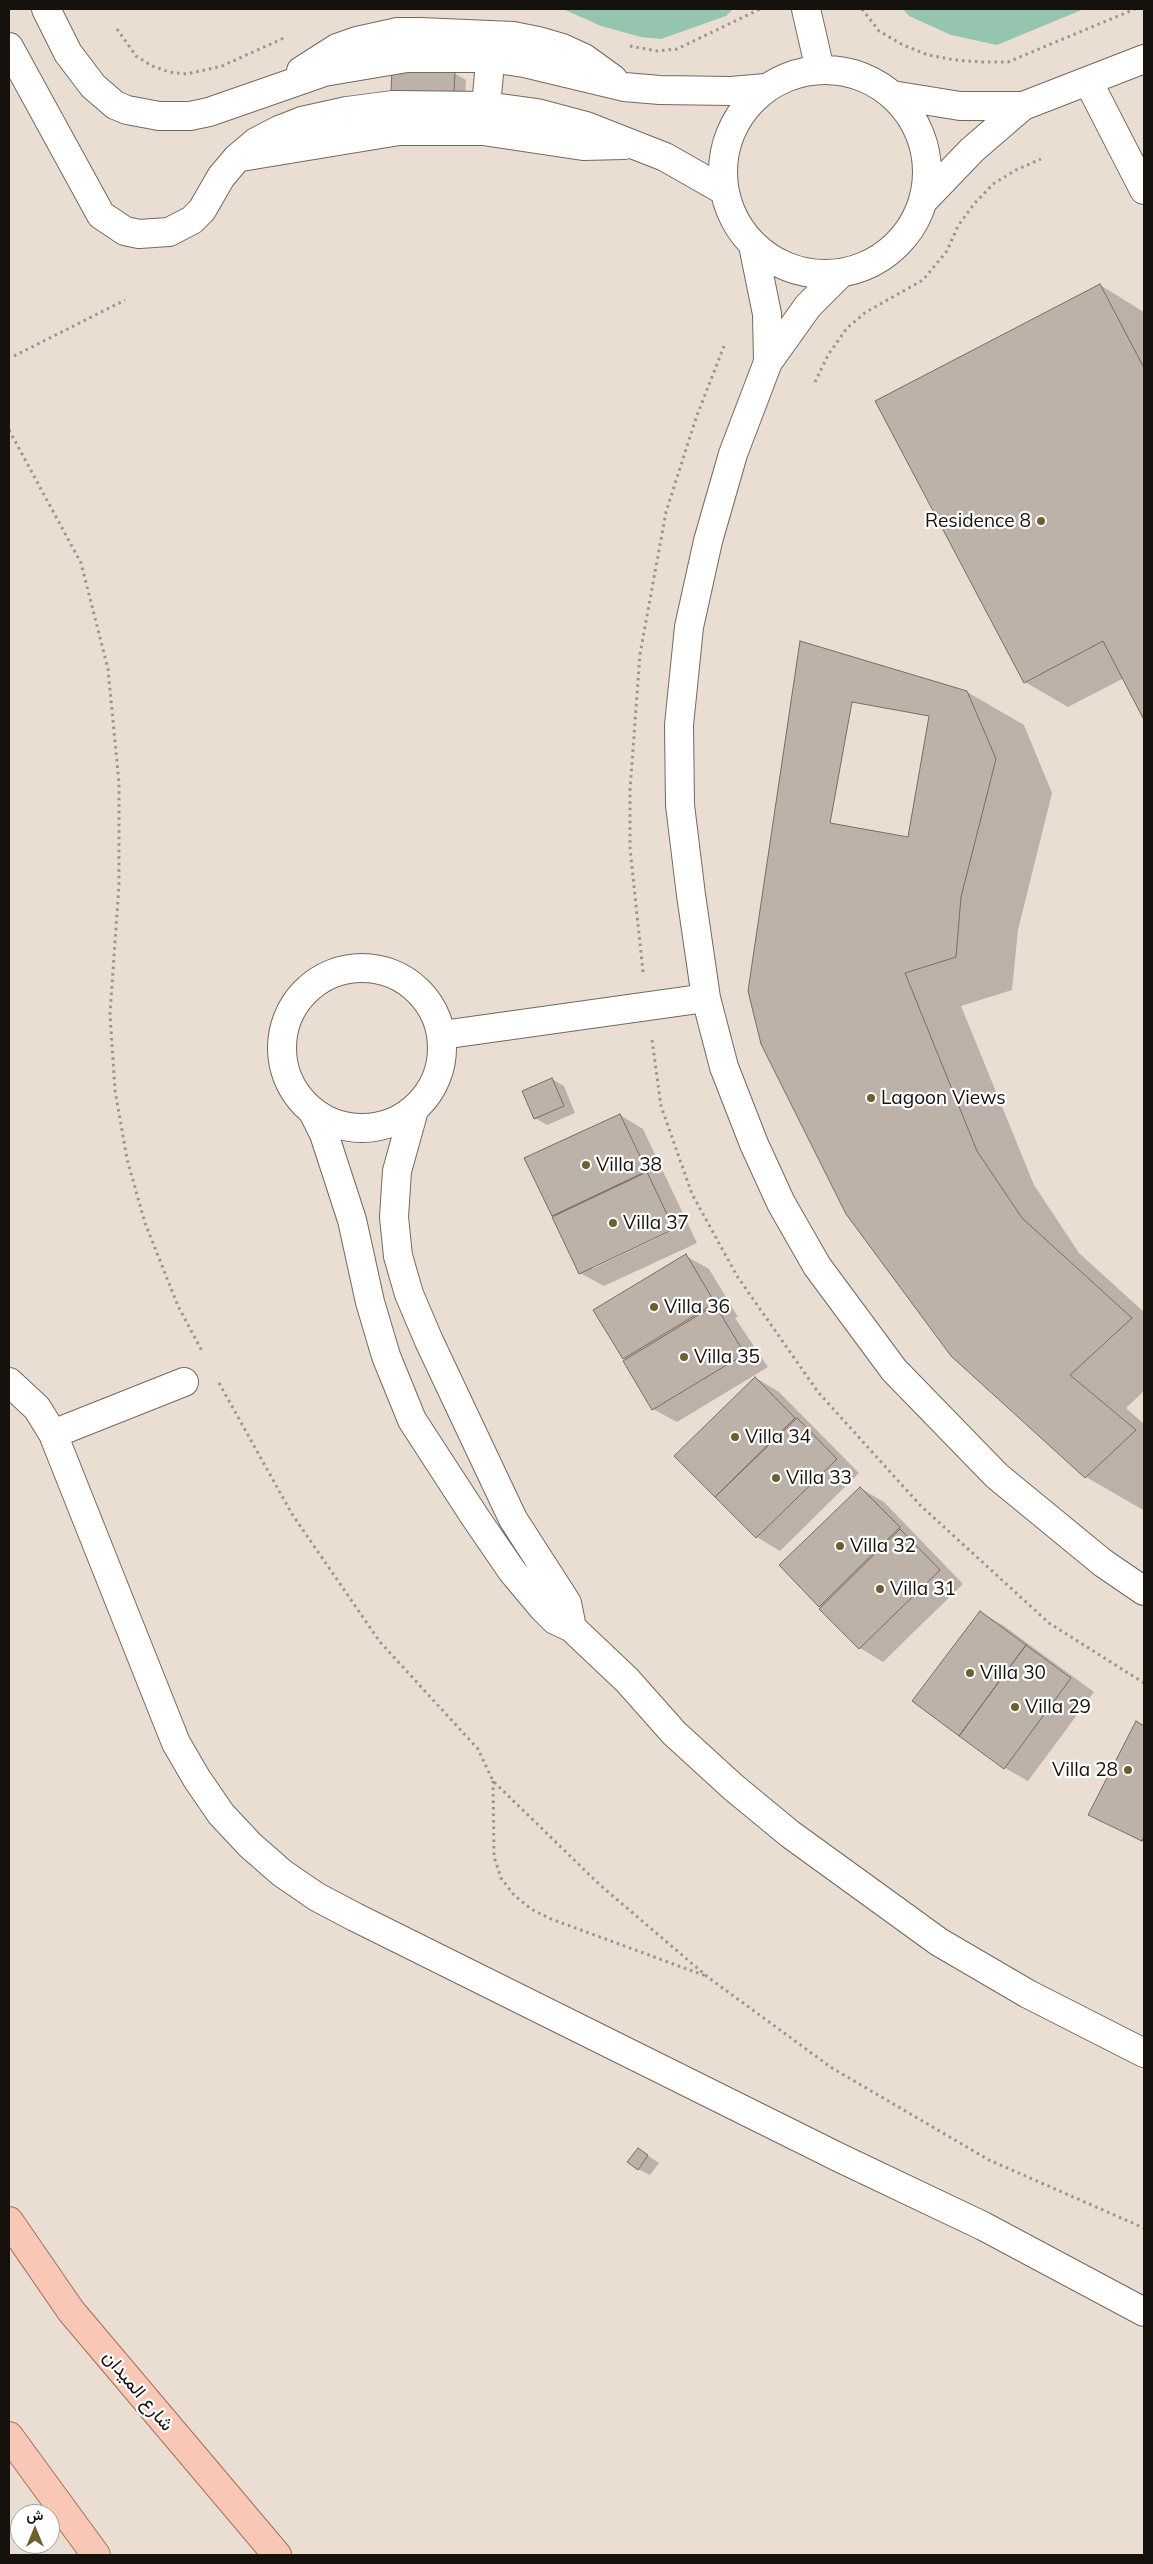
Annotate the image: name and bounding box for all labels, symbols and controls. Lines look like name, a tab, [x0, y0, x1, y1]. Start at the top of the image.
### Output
place label: Residence 8	[925, 510, 1031, 532]
marker: Residence 8	[1035, 515, 1047, 527]
place label: Lagoon Views	[881, 1087, 1006, 1109]
marker: Lagoon Views	[865, 1092, 877, 1104]
place label: Villa 38	[596, 1154, 662, 1176]
marker: Villa 38	[580, 1159, 592, 1171]
place label: Villa 37	[623, 1212, 689, 1234]
marker: Villa 37	[607, 1217, 619, 1229]
place label: Villa 36	[664, 1296, 730, 1318]
marker: Villa 36	[648, 1301, 660, 1313]
place label: Villa 35	[694, 1346, 760, 1368]
marker: Villa 35	[678, 1351, 690, 1363]
place label: Villa 34	[745, 1426, 811, 1448]
marker: Villa 34	[729, 1431, 741, 1443]
place label: Villa 33	[786, 1467, 852, 1489]
marker: Villa 33	[770, 1472, 782, 1484]
place label: Villa 32	[850, 1535, 916, 1557]
marker: Villa 32	[834, 1540, 846, 1552]
place label: Villa 31	[890, 1578, 956, 1600]
marker: Villa 31	[874, 1583, 886, 1595]
place label: Villa 30	[980, 1662, 1046, 1684]
marker: Villa 30	[964, 1667, 976, 1679]
place label: Villa 29	[1025, 1696, 1091, 1718]
marker: Villa 29	[1009, 1701, 1021, 1713]
place label: Villa 28	[1052, 1759, 1118, 1781]
marker: Villa 28	[1122, 1764, 1134, 1776]
street label: شارع الميدان	[98, 2346, 178, 2436]
north arrow	[10, 2504, 60, 2554]
text: ش	[27, 2506, 43, 2524]

